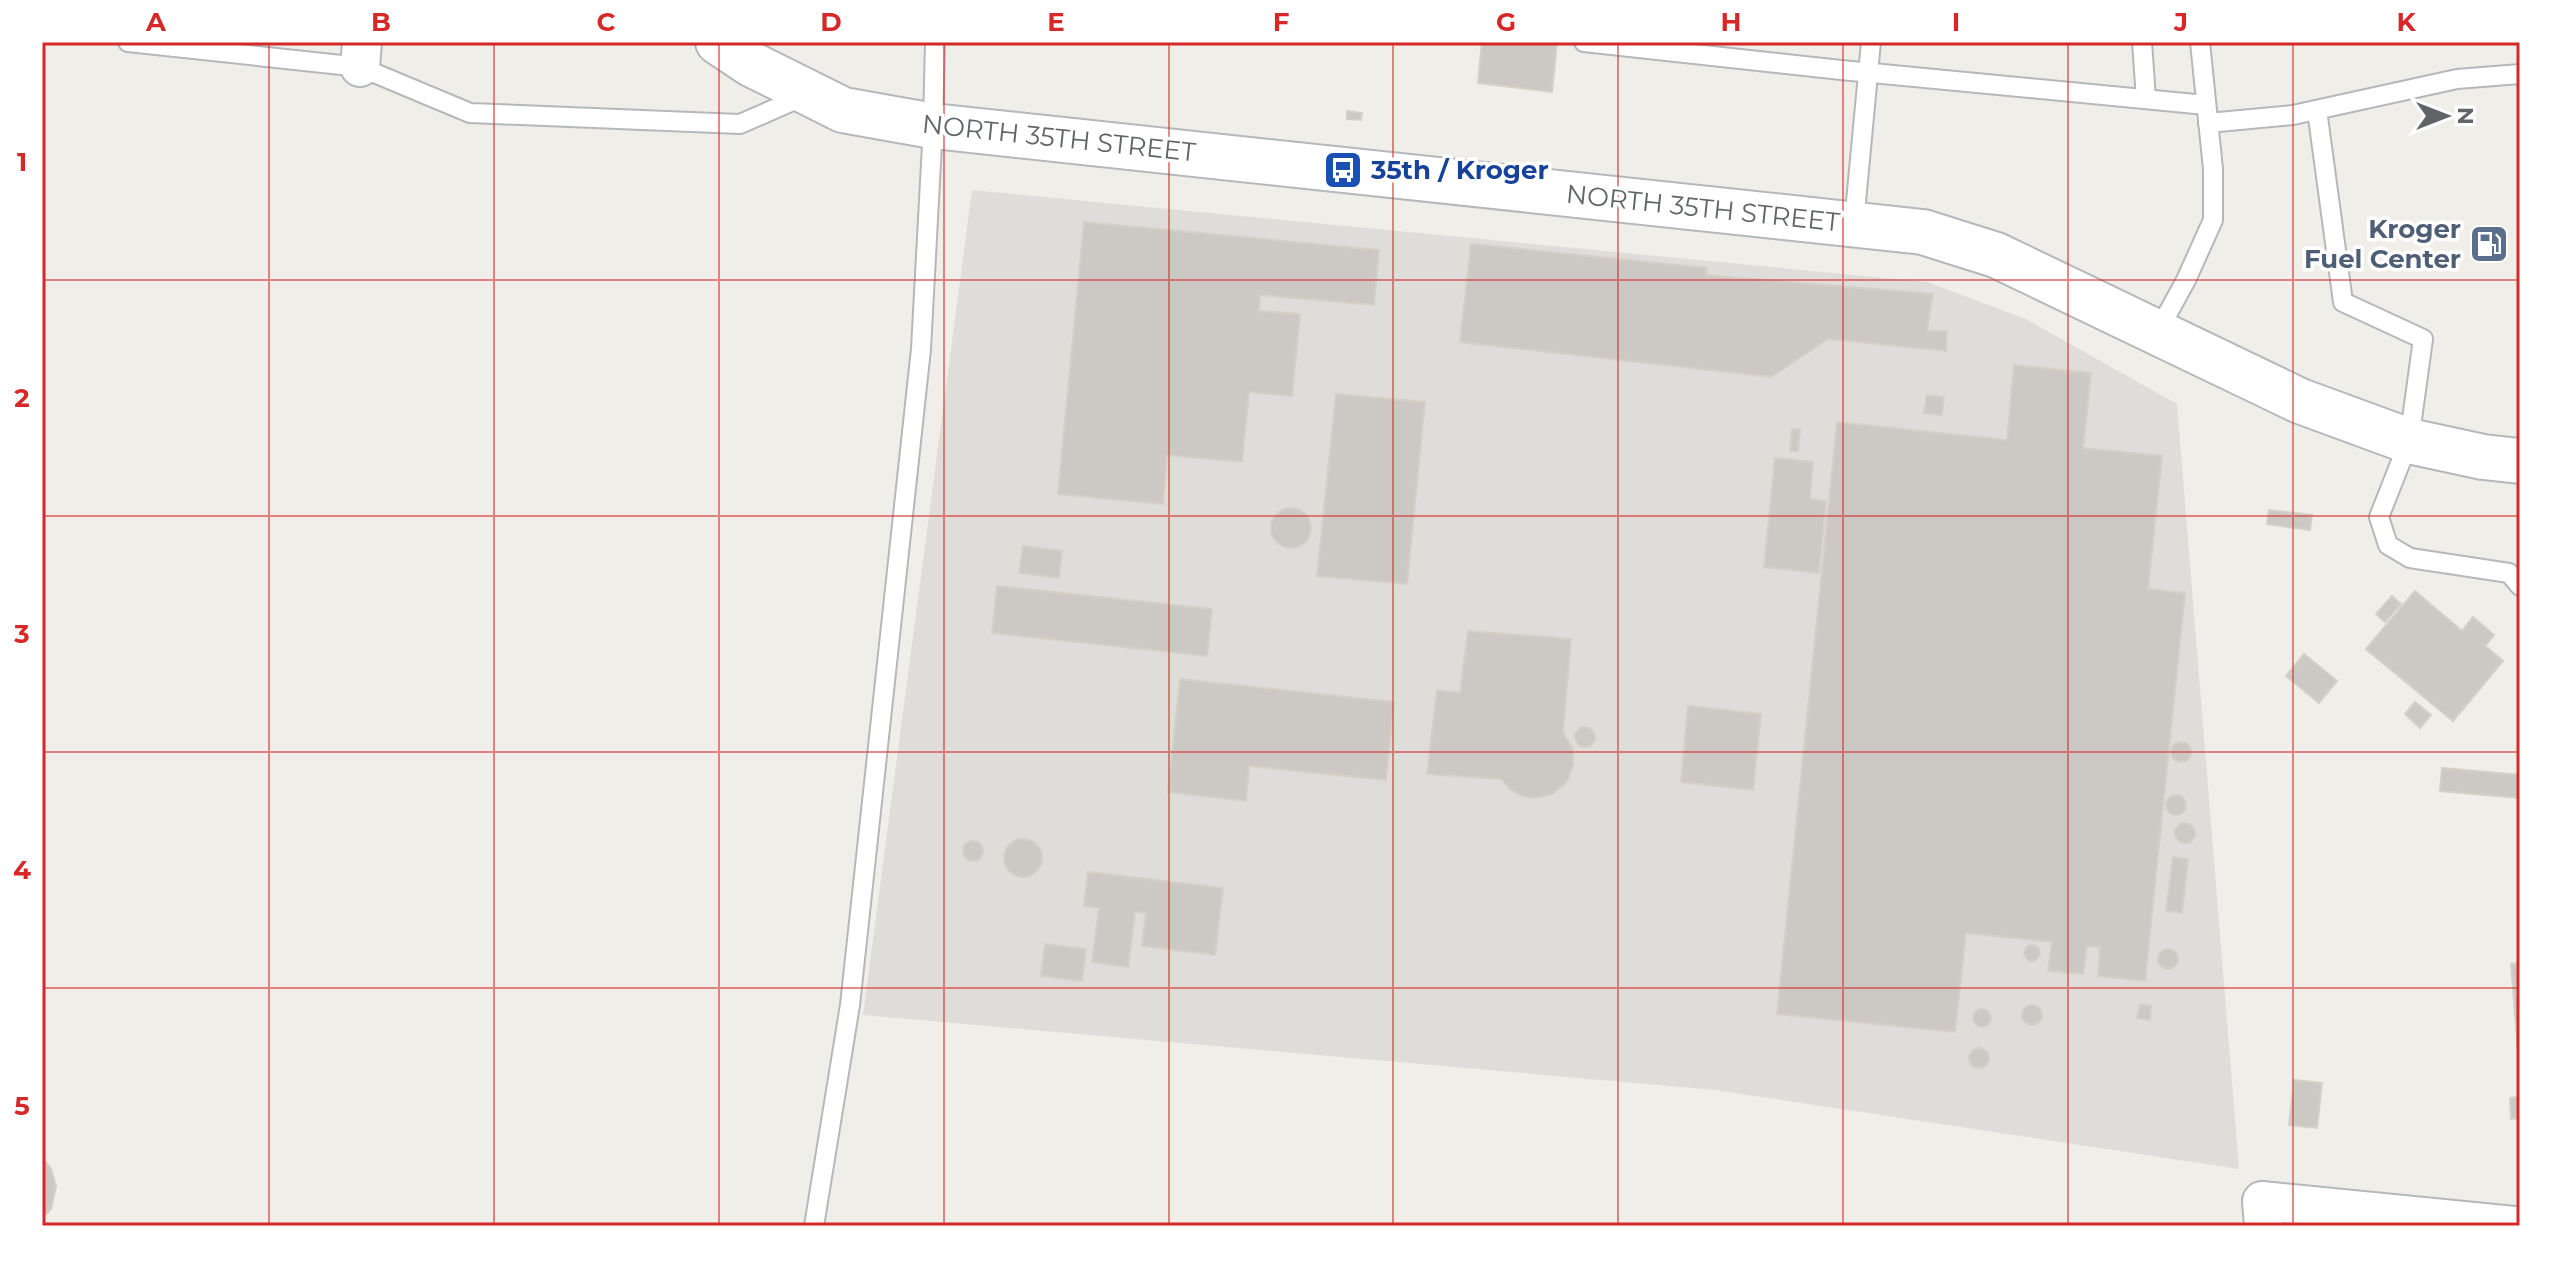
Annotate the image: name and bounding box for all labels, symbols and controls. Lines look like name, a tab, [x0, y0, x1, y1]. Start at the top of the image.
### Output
text: A	[145, 6, 167, 38]
text: B	[371, 6, 391, 38]
text: C	[597, 6, 616, 38]
text: D	[820, 6, 842, 38]
text: E	[1047, 6, 1065, 38]
text: F	[1273, 6, 1289, 38]
text: G	[1496, 6, 1516, 38]
text: H	[1720, 6, 1742, 38]
text: I	[1952, 6, 1960, 38]
text: J	[2173, 6, 2188, 38]
text: K	[2396, 6, 2416, 38]
north arrow	[2406, 76, 2486, 156]
text: N	[2452, 107, 2479, 125]
street label: NORTH 35TH STREET	[920, 108, 1198, 168]
text: 1	[17, 146, 27, 178]
bus stop icon: 35th / Kroger	[1322, 149, 1364, 191]
place label: 35th / Kroger	[1370, 154, 1549, 186]
street label: NORTH 35TH STREET	[1564, 178, 1842, 238]
place label: Kroger Fuel Center	[2304, 213, 2461, 275]
fuel station icon: Kroger Fuel Center	[2468, 223, 2510, 265]
text: 2	[14, 382, 30, 414]
text: 3	[13, 618, 30, 650]
text: 4	[13, 854, 31, 886]
text: 5	[14, 1090, 30, 1122]

